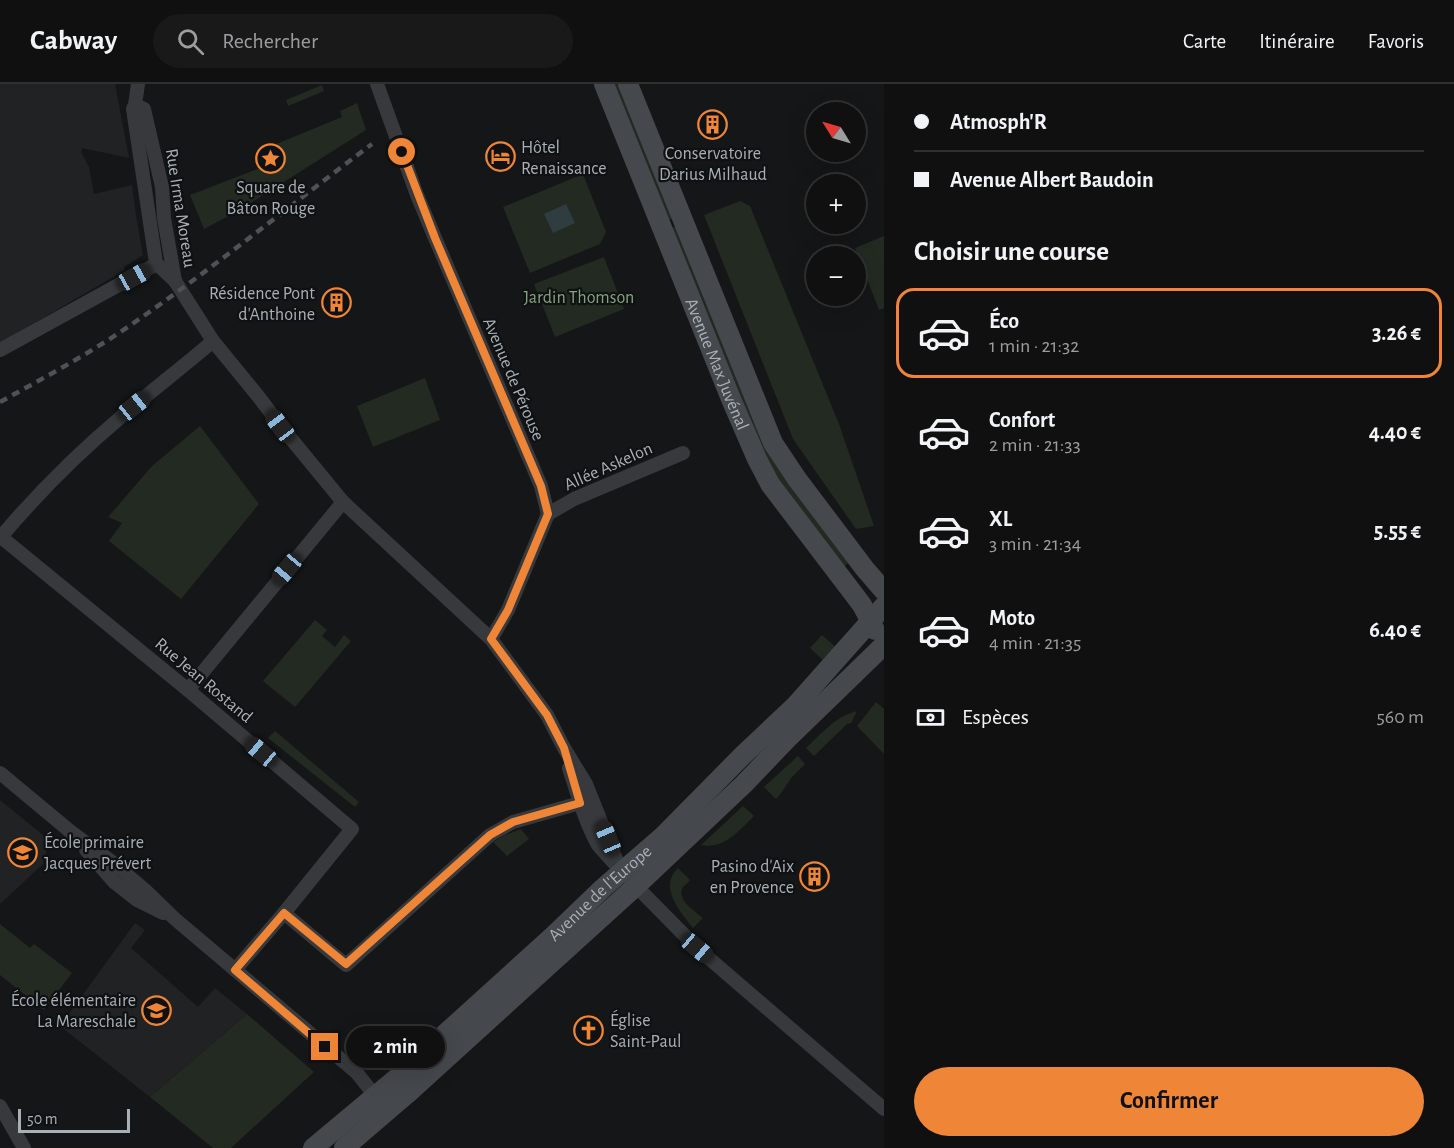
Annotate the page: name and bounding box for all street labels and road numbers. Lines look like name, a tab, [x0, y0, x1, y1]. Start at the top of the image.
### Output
street label: Rue Irma Moreau	[162, 147, 198, 269]
street label: Avenue Max Juvénal	[681, 296, 751, 433]
street label: Avenue de Pérouse	[479, 315, 547, 444]
street label: Allée Askelon	[562, 439, 655, 494]
street label: Rue Jean Rostand	[151, 635, 256, 727]
street label: Avenue de l'Europe	[545, 842, 656, 945]

